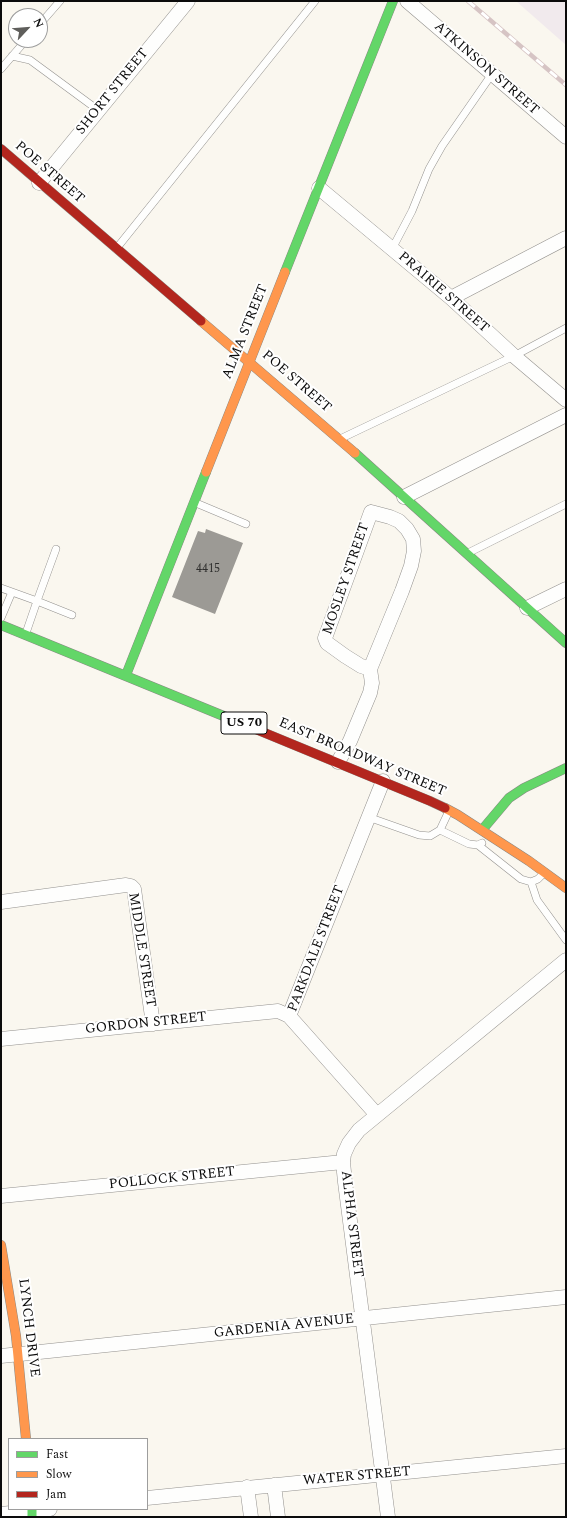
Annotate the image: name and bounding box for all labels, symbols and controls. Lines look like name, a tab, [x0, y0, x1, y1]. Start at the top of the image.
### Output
north arrow	[8, 8, 48, 48]
text: N	[29, 15, 48, 31]
street label: ATKINSON STREET	[430, 19, 542, 119]
street label: SHORT STREET	[73, 46, 153, 138]
street label: POE STREET	[11, 138, 87, 208]
street label: PRAIRIE STREET	[394, 249, 492, 337]
street label: ALMA STREET	[219, 282, 273, 382]
street label: POE STREET	[258, 347, 334, 417]
street label: MOSLEY STREET	[320, 521, 374, 637]
house number: 4415	[196, 563, 220, 577]
road number: US 70	[221, 712, 267, 734]
street label: EAST BROADWAY STREET	[276, 715, 448, 801]
street label: PARKDALE STREET	[285, 884, 349, 1014]
street label: MIDDLE STREET	[124, 892, 158, 1008]
street label: GORDON STREET	[84, 1009, 208, 1039]
street label: POLLOCK STREET	[108, 1164, 236, 1194]
street label: ALPHA STREET	[336, 1170, 366, 1278]
street label: LYNCH DRIVE	[14, 1278, 42, 1378]
street label: GARDENIA AVENUE	[213, 1311, 355, 1343]
legend	[8, 1438, 148, 1510]
text: Fast	[46, 1445, 68, 1464]
street label: WATER STREET	[302, 1464, 412, 1490]
text: Slow	[46, 1465, 71, 1484]
text: Jam	[46, 1485, 67, 1504]

